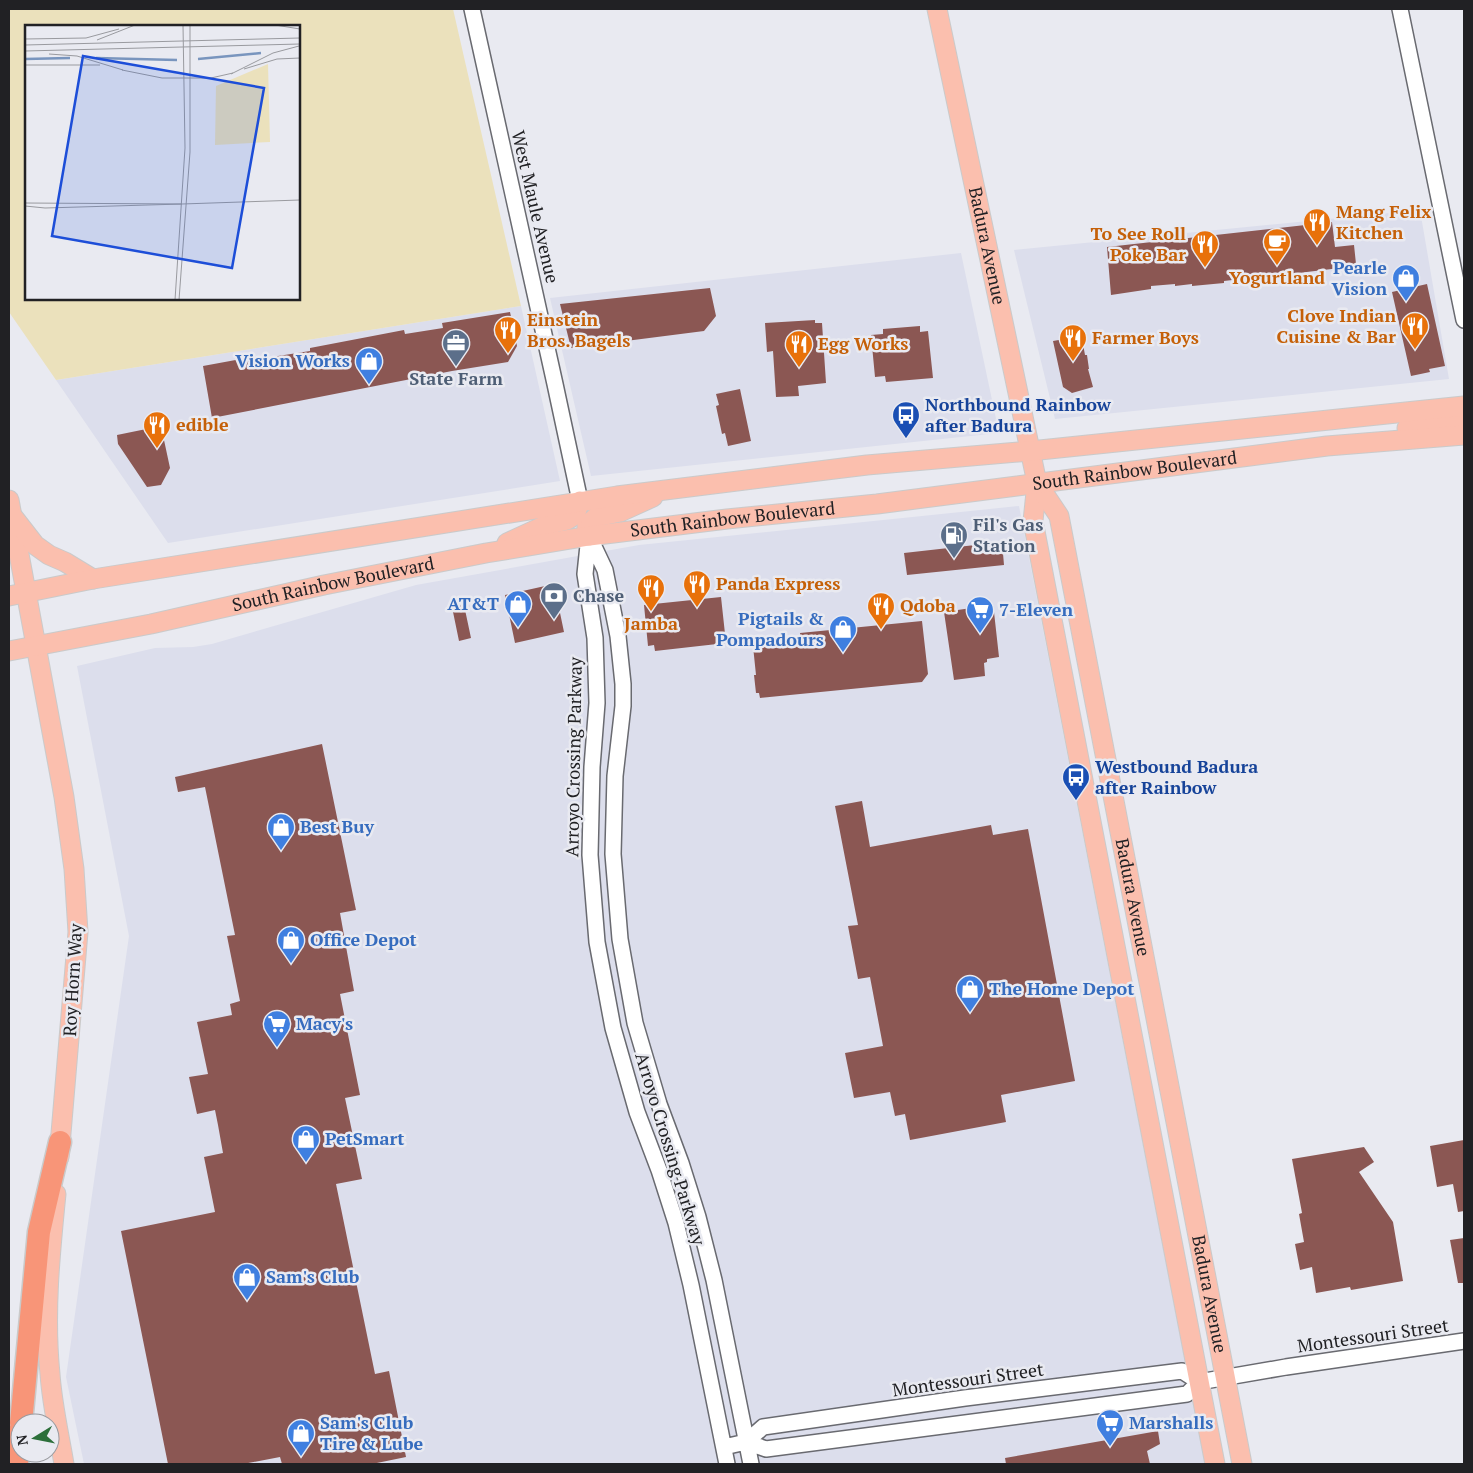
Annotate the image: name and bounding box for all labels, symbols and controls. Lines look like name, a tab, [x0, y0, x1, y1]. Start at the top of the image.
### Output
inset map	[25, 25, 300, 300]
street label: West Maule Avenue	[507, 128, 565, 285]
street label: Badura Avenue	[964, 185, 1012, 307]
place label: Mang Felix Kitchen	[1336, 199, 1431, 244]
restaurant icon: Mang Felix Kitchen	[1302, 207, 1332, 246]
place label: To See Roll Poke Bar	[1090, 221, 1186, 266]
cafe icon: Yogurtland	[1262, 227, 1292, 266]
restaurant icon: To See Roll Poke Bar	[1190, 229, 1220, 268]
place label: Pearle Vision	[1331, 255, 1387, 300]
shop icon: Pearle Vision	[1391, 263, 1421, 302]
place label: Yogurtland	[1229, 265, 1325, 289]
place label: Clove Indian Cuisine & Bar	[1276, 303, 1396, 348]
place label: Einstein Bros. Bagels	[527, 307, 630, 352]
restaurant icon: Clove Indian Cuisine & Bar	[1400, 311, 1430, 350]
restaurant icon: Einstein Bros. Bagels	[493, 315, 523, 354]
restaurant icon: Farmer Boys	[1058, 323, 1088, 362]
place label: Farmer Boys	[1092, 325, 1199, 349]
office icon: State Farm	[441, 328, 471, 367]
restaurant icon: Egg Works	[784, 329, 814, 368]
place label: Egg Works	[818, 331, 908, 355]
shop icon: Vision Works	[354, 346, 384, 385]
place label: Vision Works	[235, 348, 350, 372]
place label: State Farm	[409, 366, 503, 390]
place label: Northbound Rainbow after Badura	[925, 392, 1112, 437]
bus stop icon: Northbound Rainbow after Badura	[891, 400, 921, 439]
restaurant icon: edible	[142, 410, 172, 449]
place label: edible	[176, 412, 229, 436]
street label: South Rainbow Boulevard	[1031, 445, 1238, 495]
street label: South Rainbow Boulevard	[629, 495, 836, 542]
place label: Fil's Gas Station	[973, 512, 1043, 557]
fuel station icon: Fil's Gas Station	[939, 520, 969, 559]
street label: South Rainbow Boulevard	[230, 551, 436, 616]
restaurant icon: Panda Express	[682, 569, 712, 608]
place label: Panda Express	[716, 571, 840, 595]
restaurant icon: Jamba	[636, 573, 666, 612]
bank icon: Chase	[539, 581, 569, 620]
place label: Chase	[573, 583, 624, 607]
shop icon: AT&T	[503, 589, 533, 628]
place label: AT&T	[447, 591, 499, 615]
restaurant icon: Qdoba	[866, 591, 896, 630]
place label: Qdoba	[900, 593, 956, 617]
supermarket icon: 7-Eleven	[965, 595, 995, 634]
place label: 7-Eleven	[999, 597, 1073, 621]
place label: Pigtails & Pompadours	[716, 606, 824, 651]
place label: Jamba	[624, 611, 678, 635]
shop icon: Pigtails & Pompadours	[828, 614, 858, 653]
street label: Arroyo Crossing Parkway	[559, 656, 587, 857]
place label: Westbound Badura after Rainbow	[1095, 754, 1258, 799]
bus stop icon: Westbound Badura after Rainbow	[1061, 762, 1091, 801]
shop icon: Best Buy	[266, 812, 296, 851]
place label: Best Buy	[300, 814, 374, 838]
street label: Badura Avenue	[1110, 836, 1157, 958]
street label: Roy Horn Way	[57, 922, 87, 1037]
shop icon: Office Depot	[276, 925, 306, 964]
place label: Office Depot	[310, 927, 417, 951]
shop icon: The Home Depot	[955, 974, 985, 1013]
place label: The Home Depot	[989, 976, 1134, 1000]
supermarket icon: Macy's	[262, 1009, 292, 1048]
place label: Macy's	[296, 1011, 353, 1035]
street label: Arroyo Crossing Parkway	[630, 1050, 712, 1249]
shop icon: PetSmart	[291, 1124, 321, 1163]
place label: PetSmart	[325, 1126, 404, 1150]
street label: Badura Avenue	[1187, 1233, 1233, 1355]
shop icon: Sam's Club	[232, 1262, 262, 1301]
place label: Sam's Club	[266, 1264, 360, 1288]
street label: Montessouri Street	[1296, 1312, 1450, 1358]
street label: Montessouri Street	[891, 1356, 1045, 1402]
supermarket icon: Marshalls	[1095, 1408, 1125, 1447]
place label: Sam's Club Tire & Lube	[320, 1410, 424, 1455]
place label: Marshalls	[1129, 1410, 1213, 1434]
north arrow	[10, 1413, 60, 1463]
shop icon: Sam's Club Tire & Lube	[286, 1418, 316, 1457]
text: N	[11, 1433, 32, 1447]

